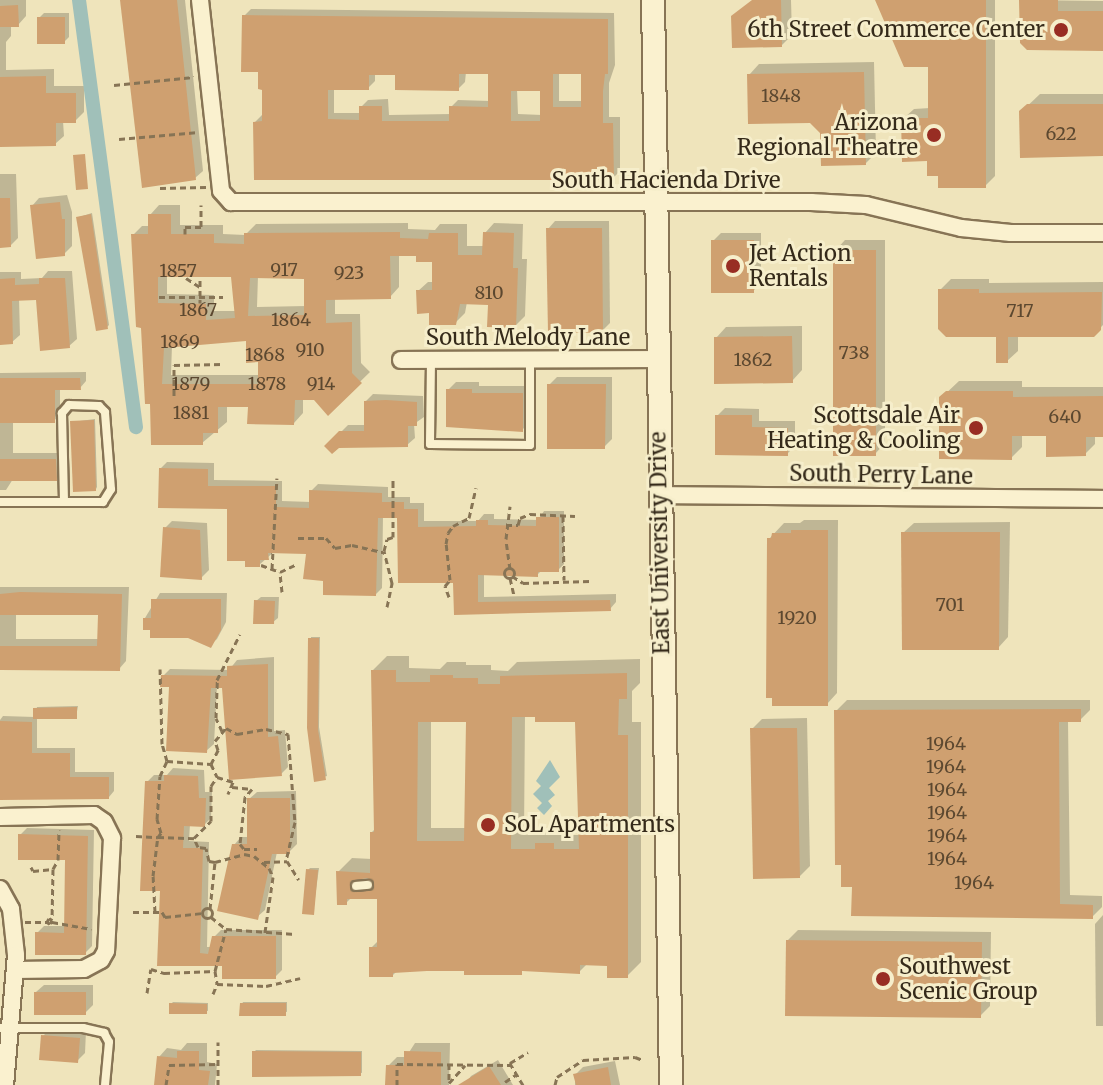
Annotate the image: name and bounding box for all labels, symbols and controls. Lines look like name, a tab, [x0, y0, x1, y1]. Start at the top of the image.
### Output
place label: 6th Street Commerce Center	[747, 17, 1045, 43]
marker: 6th Street Commerce Center	[1052, 21, 1070, 39]
house number: 1848	[761, 85, 801, 107]
place label: Arizona Regional Theatre	[737, 109, 918, 160]
house number: 622	[1045, 123, 1077, 145]
marker: Arizona Regional Theatre	[925, 126, 943, 144]
street label: South Hacienda Drive	[551, 168, 781, 194]
place label: Jet Action Rentals	[749, 240, 851, 292]
marker: Jet Action Rentals	[724, 257, 742, 275]
house number: 917	[270, 259, 298, 281]
house number: 1857	[159, 260, 197, 282]
house number: 923	[334, 262, 364, 284]
house number: 810	[474, 282, 504, 304]
house number: 1867	[179, 299, 217, 321]
house number: 717	[1006, 300, 1034, 322]
house number: 1864	[271, 309, 311, 331]
street label: South Melody Lane	[426, 325, 630, 351]
house number: 1869	[160, 331, 200, 353]
house number: 910	[295, 339, 325, 361]
house number: 738	[839, 342, 869, 364]
house number: 1868	[245, 344, 285, 366]
house number: 1862	[733, 349, 773, 371]
house number: 1879	[172, 373, 210, 395]
house number: 1878	[248, 373, 286, 395]
house number: 914	[307, 373, 335, 395]
house number: 1881	[173, 402, 209, 424]
place label: Scottsdale Air Heating & Cooling	[767, 402, 960, 454]
house number: 640	[1048, 406, 1082, 428]
marker: Scottsdale Air Heating & Cooling	[967, 419, 985, 437]
street label: East University Drive	[645, 431, 675, 655]
street label: South Perry Lane	[789, 460, 973, 490]
house number: 701	[936, 594, 964, 616]
house number: 1920	[777, 607, 817, 629]
house number: 1964	[926, 733, 966, 755]
house number: 1964	[926, 756, 966, 778]
house number: 1964	[927, 779, 967, 801]
house number: 1964	[927, 802, 967, 824]
place label: SoL Apartments	[504, 812, 675, 838]
marker: SoL Apartments	[479, 816, 497, 834]
house number: 1964	[927, 825, 967, 847]
house number: 1964	[927, 848, 967, 870]
house number: 1964	[954, 872, 994, 894]
place label: Southwest Scenic Group	[899, 953, 1037, 1004]
marker: Southwest Scenic Group	[874, 970, 892, 988]

